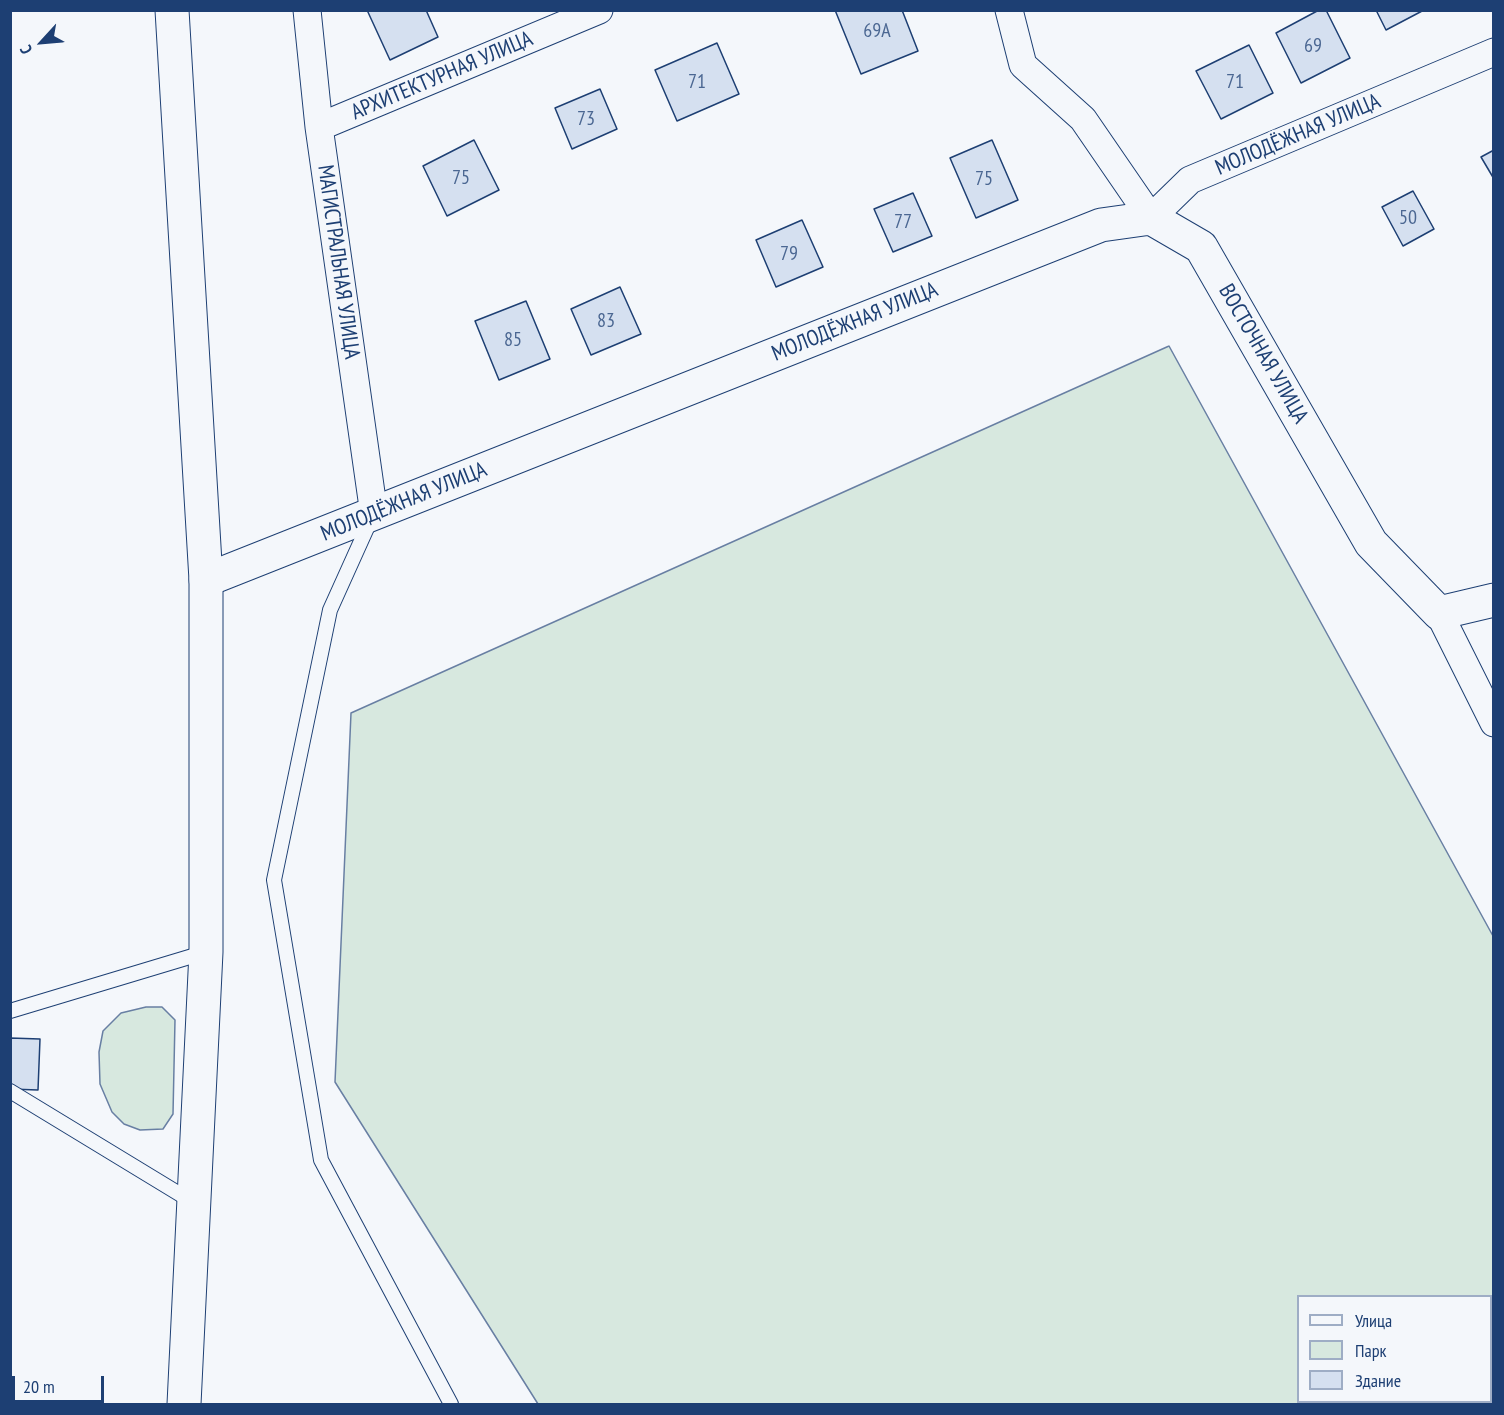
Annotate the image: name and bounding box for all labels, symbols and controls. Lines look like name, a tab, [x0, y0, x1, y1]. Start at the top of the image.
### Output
north arrow	[12, 12, 72, 72]
house number: 69А	[863, 19, 891, 43]
street label: АРХИТЕКТУРНАЯ УЛИЦА	[347, 26, 537, 126]
house number: 69	[1304, 34, 1322, 58]
text: С	[15, 42, 36, 58]
house number: 71	[688, 70, 706, 94]
house number: 71	[1226, 70, 1244, 94]
street label: МОЛОДЁЖНАЯ УЛИЦА	[1212, 88, 1384, 182]
house number: 73	[577, 107, 595, 131]
street label: МАГИСТРАЛЬНАЯ УЛИЦА	[311, 163, 365, 361]
house number: 75	[452, 166, 470, 190]
house number: 75	[975, 167, 993, 191]
house number: 50	[1399, 206, 1417, 230]
house number: 77	[894, 210, 912, 234]
house number: 79	[780, 242, 798, 266]
street label: МОЛОДЁЖНАЯ УЛИЦА	[768, 277, 942, 367]
street label: ВОСТОЧНАЯ УЛИЦА	[1213, 280, 1313, 428]
house number: 83	[597, 309, 615, 333]
house number: 85	[504, 328, 522, 352]
street label: МОЛОДЁЖНАЯ УЛИЦА	[317, 457, 491, 547]
legend	[1297, 1295, 1492, 1403]
text: Улица	[1355, 1309, 1392, 1332]
text: Парк	[1355, 1339, 1386, 1362]
scale bar	[15, 1364, 106, 1402]
text: Здание	[1355, 1369, 1401, 1392]
text: 20 m	[23, 1375, 55, 1398]

